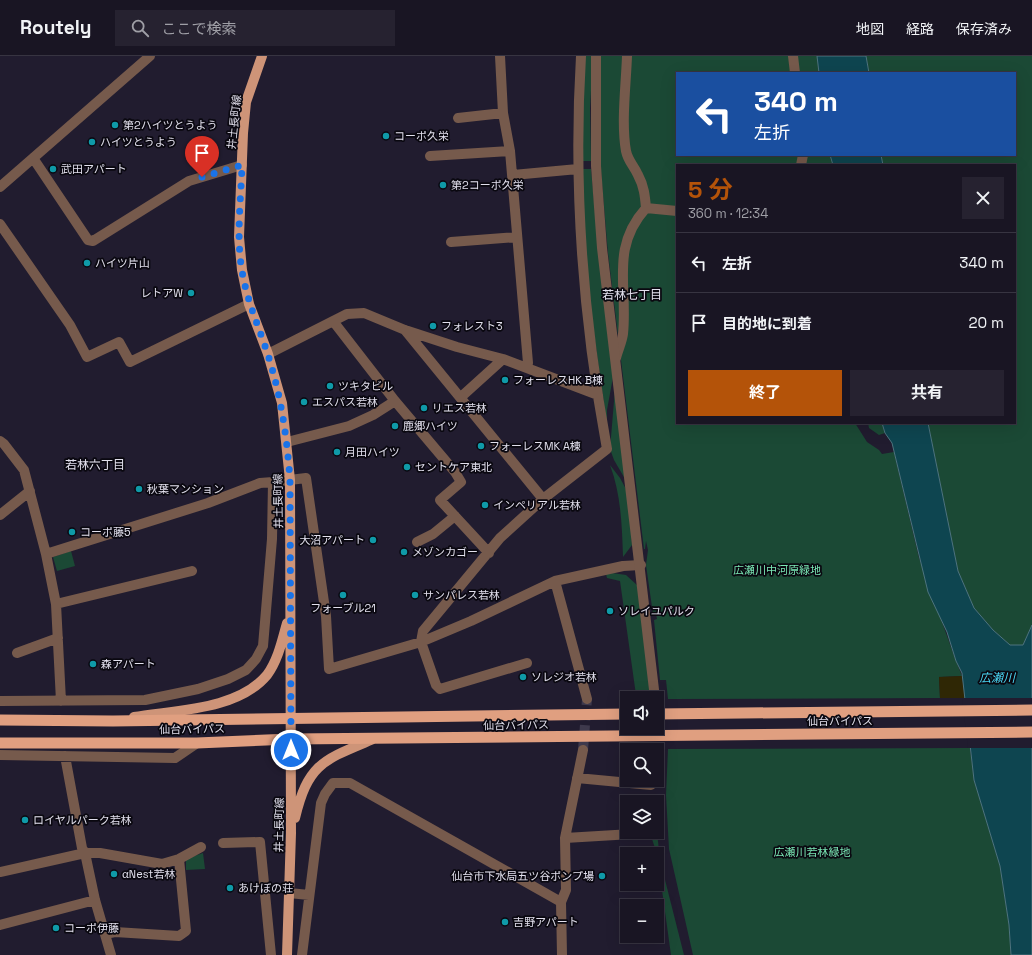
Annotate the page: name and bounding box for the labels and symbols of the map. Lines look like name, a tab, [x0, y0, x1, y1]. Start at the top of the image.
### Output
street label: 井土長町線	[224, 94, 244, 150]
place label: 第2ハイツとうよう	[123, 118, 217, 132]
marker: 第2ハイツとうよう	[110, 120, 120, 130]
place label: コーポ久栄	[394, 129, 449, 143]
marker: コーポ久栄	[381, 131, 391, 141]
place label: ハイツとうよう	[100, 135, 177, 149]
pin	[185, 136, 219, 177]
marker: ハイツとうよう	[87, 137, 97, 147]
place label: 武田アパート	[61, 162, 127, 176]
marker: 武田アパート	[48, 164, 58, 174]
place label: 第2コーポ久栄	[451, 178, 524, 192]
marker: 第2コーポ久栄	[438, 180, 448, 190]
place label: ハイツ片山	[95, 256, 150, 270]
marker: ハイツ片山	[82, 258, 92, 268]
place label: レトアW	[140, 286, 183, 300]
district label: 若林七丁目	[602, 287, 662, 303]
marker: レトアW	[186, 288, 196, 298]
place label: フォレスト3	[441, 319, 503, 333]
marker: フォレスト3	[428, 321, 438, 331]
place label: フォーレスHK B棟	[513, 373, 603, 387]
marker: フォーレスHK B棟	[500, 375, 510, 385]
place label: ツキタビル	[338, 379, 393, 393]
marker: ツキタビル	[325, 381, 335, 391]
place label: エスパス若林	[312, 395, 378, 409]
marker: エスパス若林	[299, 397, 309, 407]
place label: リエス若林	[432, 401, 487, 415]
marker: リエス若林	[419, 403, 429, 413]
place label: 鹿郷ハイツ	[403, 419, 458, 433]
marker: 鹿郷ハイツ	[390, 421, 400, 431]
place label: フォーレスMK A棟	[489, 439, 581, 453]
marker: フォーレスMK A棟	[476, 441, 486, 451]
place label: 月田ハイツ	[345, 445, 400, 459]
marker: 月田ハイツ	[332, 447, 342, 457]
district label: 若林六丁目	[65, 457, 125, 473]
place label: セントケア東北	[415, 460, 492, 474]
marker: セントケア東北	[402, 462, 412, 472]
street label: 井土長町線	[271, 473, 285, 529]
place label: 秋葉マンション	[147, 482, 224, 496]
marker: 秋葉マンション	[134, 484, 144, 494]
place label: インペリアル若林	[493, 498, 581, 512]
marker: インペリアル若林	[480, 500, 490, 510]
place label: コーポ藤5	[80, 525, 131, 539]
marker: コーポ藤5	[67, 527, 77, 537]
place label: 大沼アパート	[299, 533, 365, 547]
marker: 大沼アパート	[368, 535, 378, 545]
place label: メゾンカゴー	[412, 545, 478, 559]
marker: メゾンカゴー	[399, 547, 409, 557]
park label: 広瀬川中河原緑地	[733, 563, 821, 577]
place label: サンパレス若林	[423, 588, 500, 602]
marker: フォーブル21	[338, 590, 348, 600]
marker: サンパレス若林	[410, 590, 420, 600]
place label: フォーブル21	[310, 601, 376, 615]
place label: ソレイユパルク	[618, 604, 695, 618]
marker: ソレイユパルク	[605, 606, 615, 616]
place label: 森アパート	[101, 657, 156, 671]
marker: 森アパート	[88, 659, 98, 669]
place label: ソレジオ若林	[531, 670, 597, 684]
water label: 広瀬川	[979, 670, 1017, 686]
marker: ソレジオ若林	[518, 672, 528, 682]
street label: 仙台バイパス	[807, 714, 873, 728]
street label: 仙台バイパス	[483, 717, 549, 733]
street label: 仙台バイパス	[159, 721, 225, 737]
position arrow	[270, 729, 312, 771]
street label: 井土長町線	[272, 797, 286, 853]
place label: ロイヤルパーク若林	[33, 813, 132, 827]
marker: ロイヤルパーク若林	[20, 815, 30, 825]
park label: 広瀬川若林緑地	[774, 845, 851, 859]
place label: αNest若林	[122, 867, 175, 881]
marker: αNest若林	[109, 869, 119, 879]
place label: 仙台市下水局五ツ谷ポンプ場	[451, 869, 594, 883]
marker: 仙台市下水局五ツ谷ポンプ場	[597, 871, 607, 881]
place label: あけぼの荘	[238, 881, 293, 895]
marker: あけぼの荘	[225, 883, 235, 893]
place label: 吉野アパート	[513, 915, 579, 929]
marker: 吉野アパート	[500, 917, 510, 927]
place label: コーポ伊藤	[64, 921, 119, 935]
marker: コーポ伊藤	[51, 923, 61, 933]

